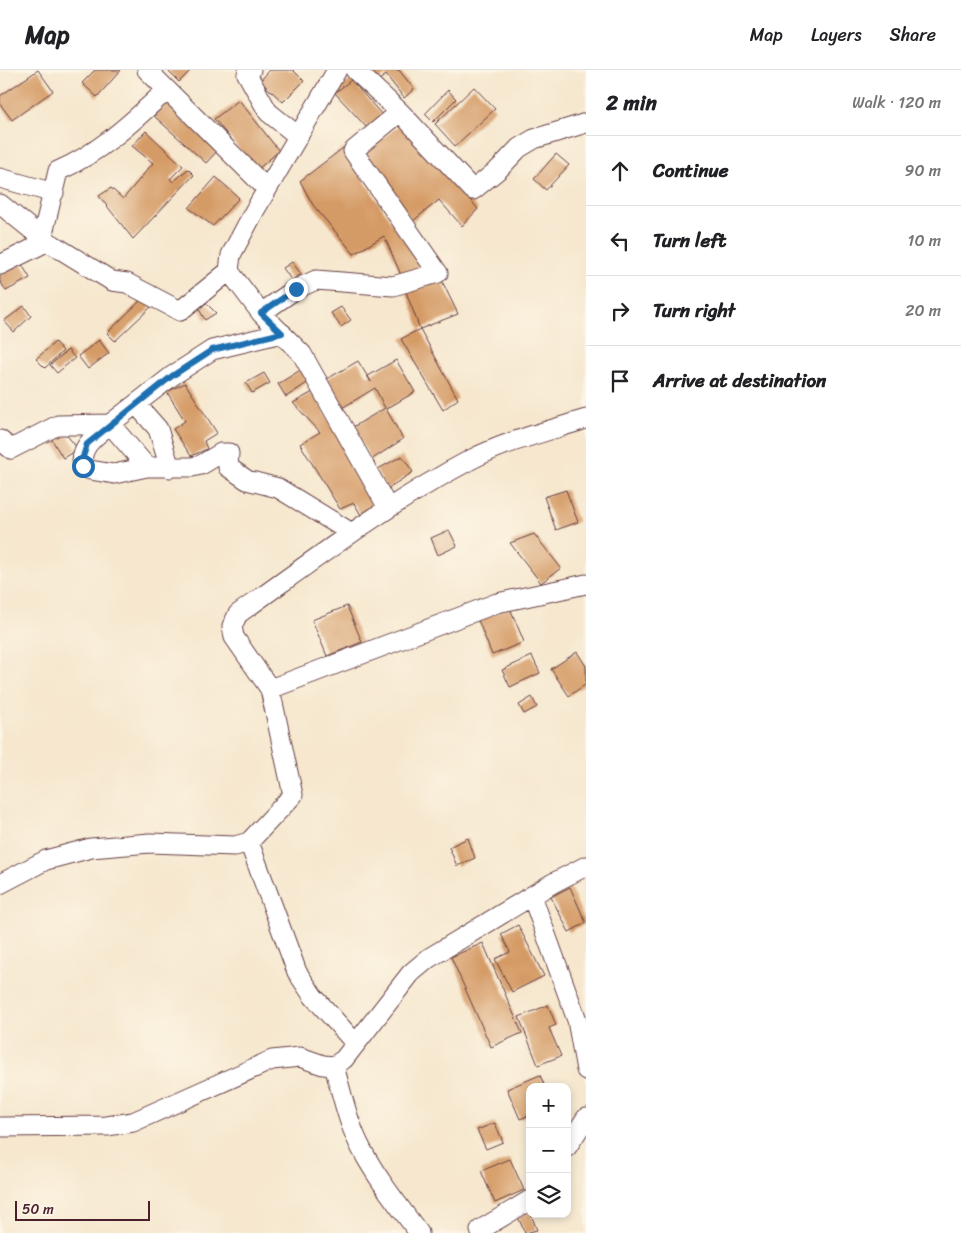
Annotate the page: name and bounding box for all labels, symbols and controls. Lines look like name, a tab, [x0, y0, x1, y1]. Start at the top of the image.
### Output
text: Map	[25, 14, 69, 56]
text: Map	[750, 19, 783, 51]
text: Layers	[811, 19, 862, 51]
text: Share	[890, 19, 936, 51]
text: 2 min	[606, 84, 657, 122]
text: Walk · 120 m	[852, 88, 941, 117]
text: Continue	[653, 154, 729, 187]
text: 90 m	[905, 156, 941, 185]
icon: ahead	[606, 157, 634, 185]
text: Turn left	[653, 224, 726, 257]
text: 10 m	[908, 226, 941, 255]
icon: left	[606, 227, 634, 255]
route end	[285, 278, 308, 301]
text: Turn right	[653, 294, 735, 327]
text: 20 m	[905, 296, 941, 325]
icon: right	[606, 297, 634, 325]
text: Arrive at destination	[653, 364, 826, 397]
icon: arrive	[606, 367, 634, 395]
route start	[72, 455, 95, 478]
map controls	[526, 1083, 571, 1218]
button: +	[526, 1083, 571, 1128]
button: −	[526, 1128, 571, 1173]
button: layers	[526, 1173, 571, 1218]
text: 50 m	[22, 1197, 54, 1222]
scale bar	[15, 1198, 150, 1221]

